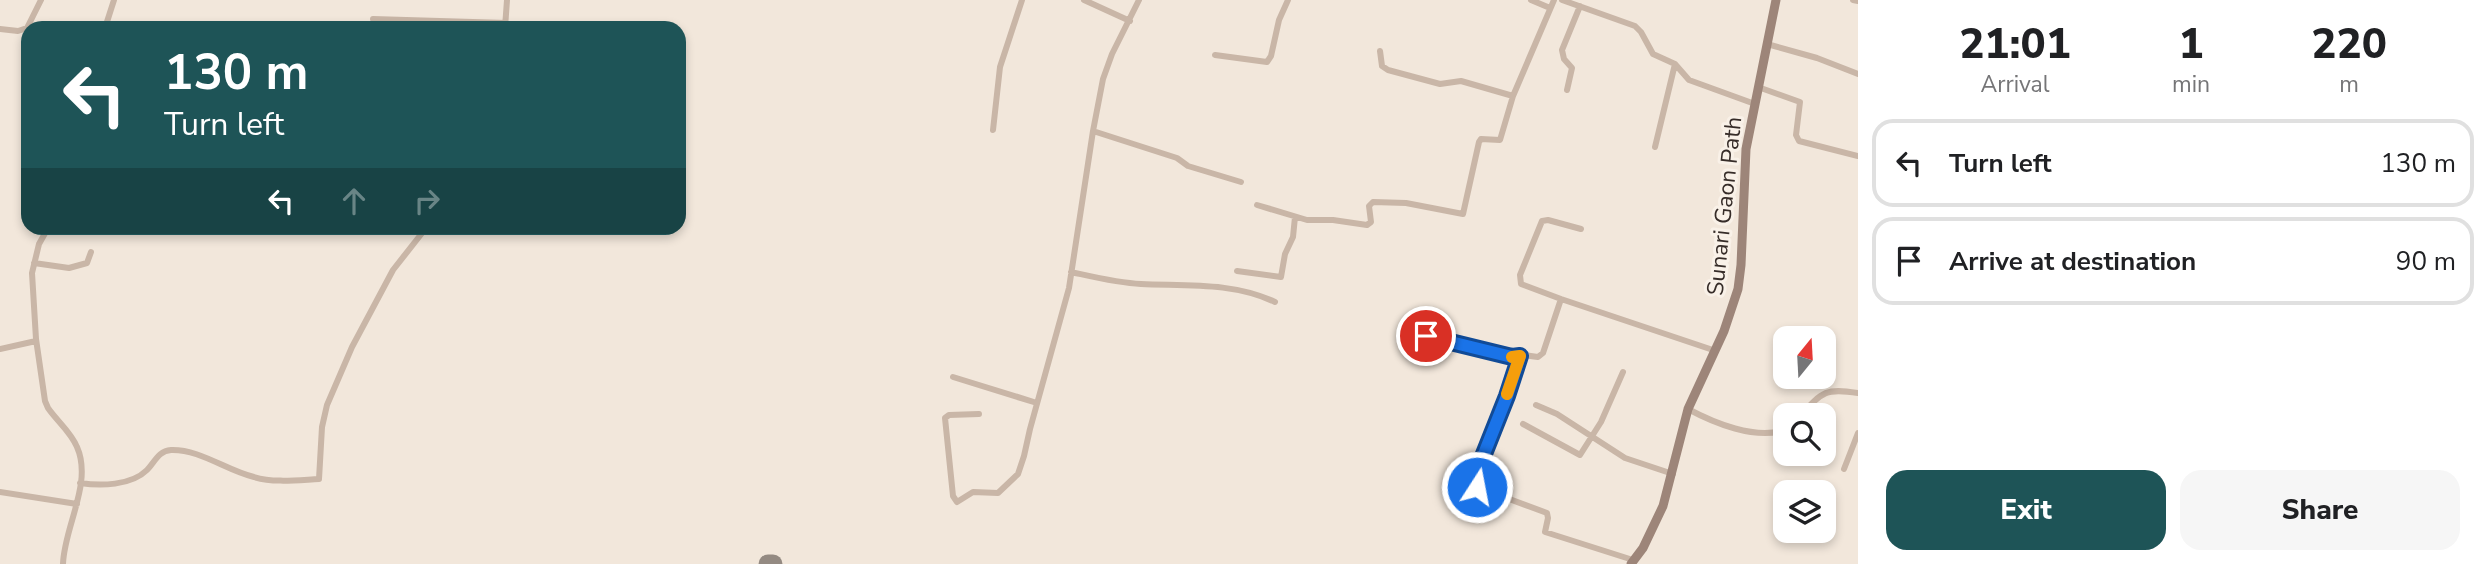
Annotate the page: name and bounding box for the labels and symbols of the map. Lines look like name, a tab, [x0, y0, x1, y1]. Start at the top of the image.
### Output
street label: Sunari Gaon Path	[1700, 115, 1749, 297]
pin	[1396, 306, 1456, 366]
north arrow	[1773, 326, 1836, 388]
position arrow	[1440, 450, 1514, 524]

